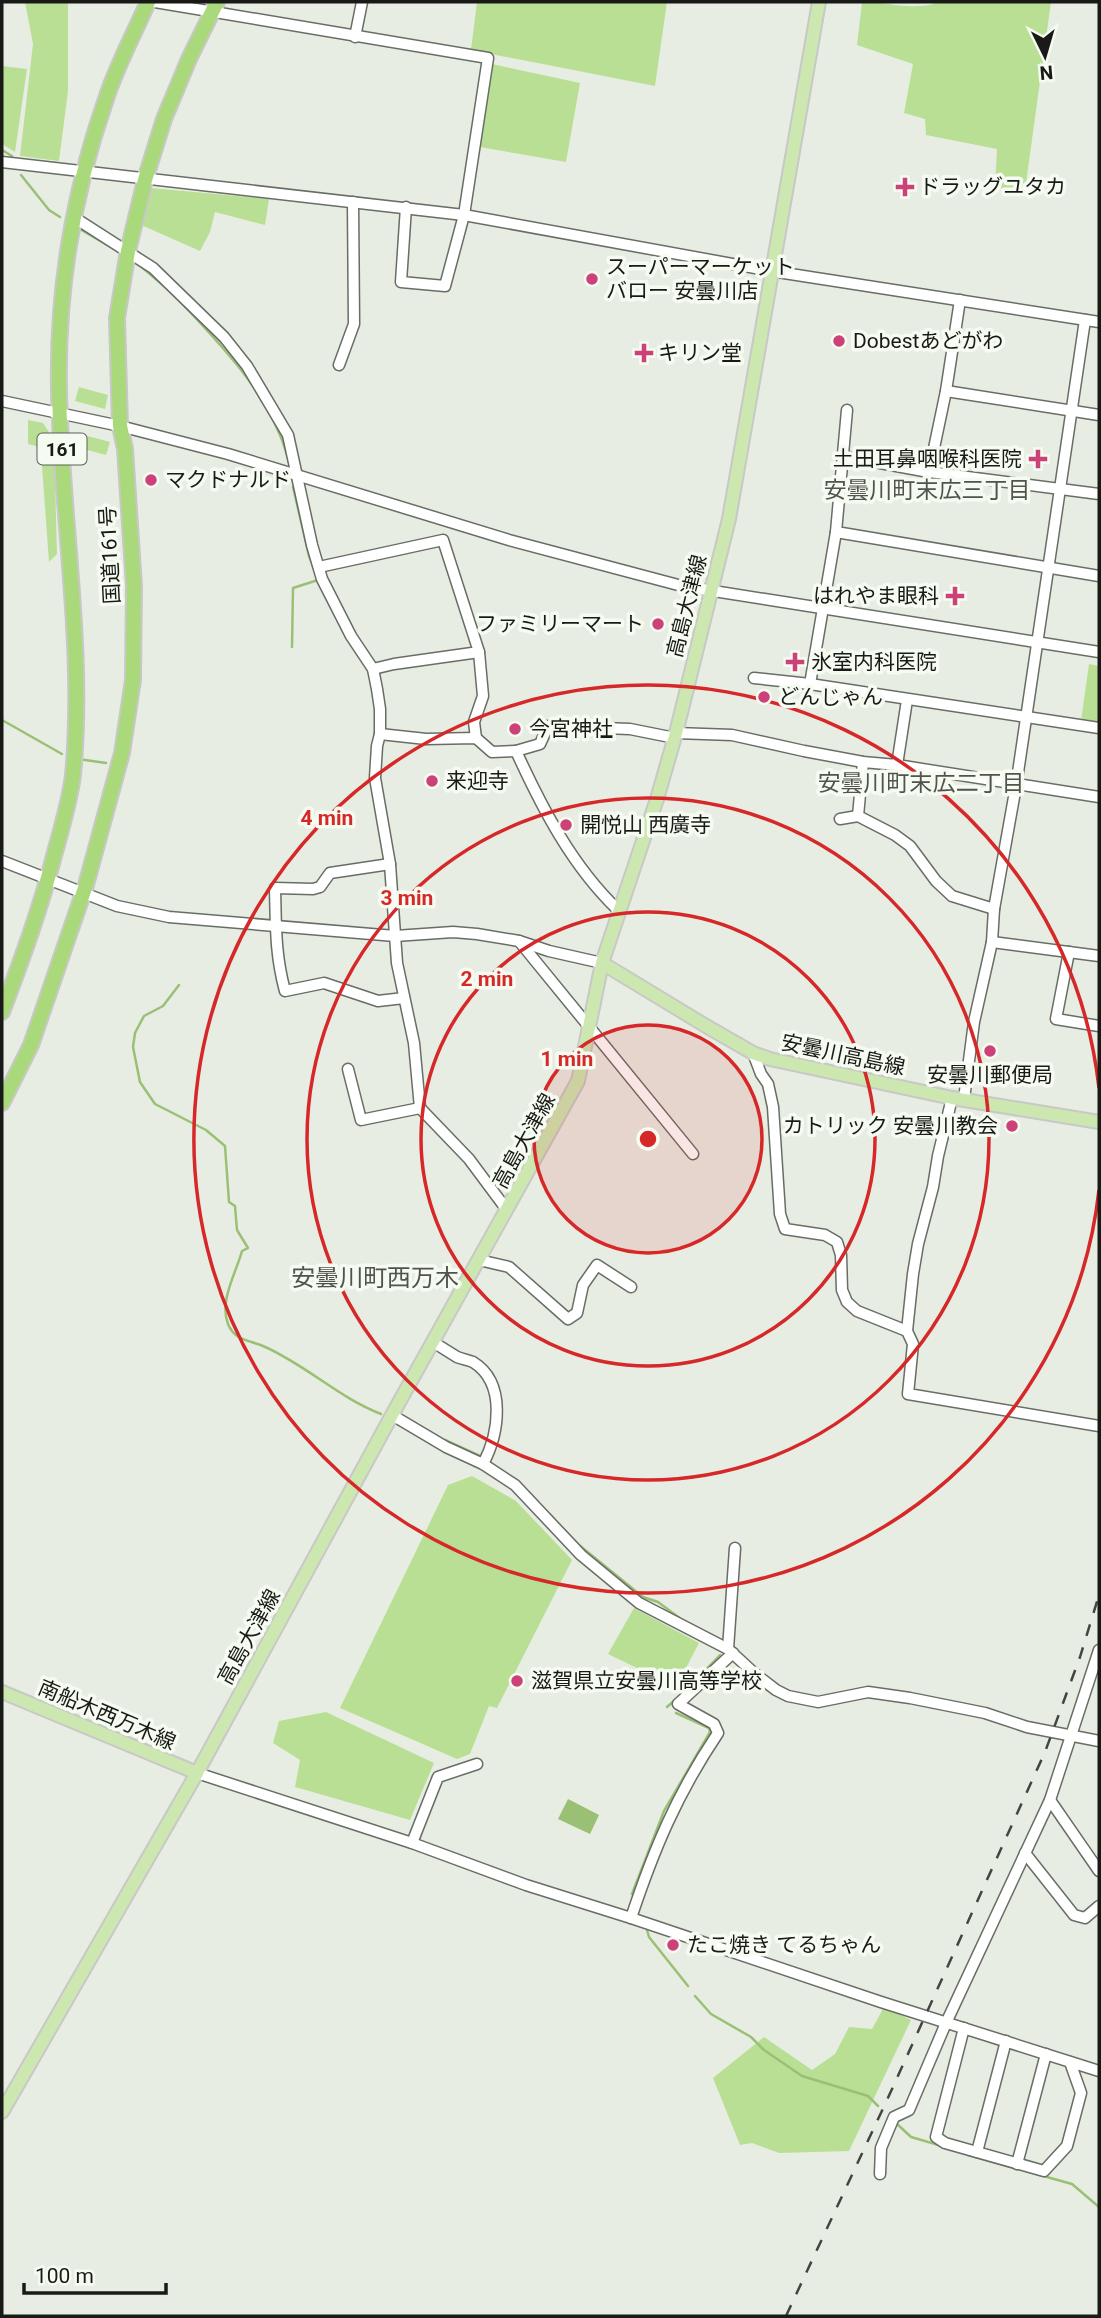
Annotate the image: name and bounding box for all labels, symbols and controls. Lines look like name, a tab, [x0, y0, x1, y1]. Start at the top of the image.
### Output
north arrow	[1010, 21, 1080, 91]
text: N	[1039, 60, 1054, 84]
place label: ドラッグユタカ	[919, 175, 1066, 199]
marker: ドラッグユタカ	[897, 179, 913, 195]
place label: スーパーマーケット バロー 安曇川店	[606, 255, 795, 303]
marker: スーパーマーケット バロー 安曇川店	[584, 271, 600, 287]
place label: Dobestあどがわ	[853, 329, 1003, 353]
marker: Dobestあどがわ	[831, 333, 847, 349]
place label: キリン堂	[658, 341, 742, 365]
marker: キリン堂	[636, 345, 652, 361]
road number: 161	[38, 433, 86, 464]
place label: 土田耳鼻咽喉科医院	[833, 447, 1022, 471]
marker: 土田耳鼻咽喉科医院	[1028, 449, 1048, 469]
place label: マクドナルド	[165, 468, 291, 492]
marker: マクドナルド	[143, 472, 159, 488]
district label: 安曇川町末広三丁目	[824, 477, 1031, 504]
street label: 国道161号	[95, 505, 125, 605]
street label: 高島大津線	[663, 552, 711, 660]
place label: はれやま眼科	[813, 584, 939, 608]
marker: はれやま眼科	[945, 586, 965, 606]
place label: ファミリーマート	[476, 612, 644, 636]
marker: ファミリーマート	[650, 616, 666, 632]
place label: 氷室内科医院	[811, 650, 937, 674]
marker: 氷室内科医院	[785, 652, 805, 672]
place label: どんじゃん	[778, 685, 883, 709]
marker: どんじゃん	[756, 689, 772, 705]
place label: 今宮神社	[529, 717, 613, 741]
marker: 今宮神社	[507, 721, 523, 737]
place label: 来迎寺	[446, 769, 509, 793]
district label: 安曇川町末広二丁目	[818, 770, 1025, 797]
marker: 来迎寺	[424, 773, 440, 789]
text: 4 min	[301, 806, 353, 830]
place label: 開悦山 西廣寺	[580, 813, 711, 837]
marker: 開悦山 西廣寺	[558, 817, 574, 833]
text: 3 min	[381, 886, 433, 910]
text: 2 min	[461, 967, 513, 991]
street label: 安曇川高島線	[779, 1030, 907, 1080]
marker: 安曇川郵便局	[982, 1043, 998, 1059]
text: 1 min	[541, 1047, 593, 1071]
place label: 安曇川郵便局	[927, 1063, 1053, 1087]
street label: 高島大津線	[488, 1089, 560, 1193]
place label: カトリック 安曇川教会	[783, 1114, 998, 1138]
marker: カトリック 安曇川教会	[1004, 1118, 1020, 1134]
centre of rings	[636, 1127, 660, 1151]
district label: 安曇川町西万木	[291, 1264, 459, 1292]
street label: 高島大津線	[213, 1585, 285, 1689]
place label: 滋賀県立安曇川高等学校	[531, 1669, 762, 1693]
marker: 滋賀県立安曇川高等学校	[509, 1673, 525, 1689]
street label: 南船木西万木線	[35, 1675, 179, 1755]
place label: たこ焼き てるちゃん	[687, 1933, 881, 1957]
marker: たこ焼き てるちゃん	[665, 1937, 681, 1953]
scale bar	[24, 2252, 166, 2296]
text: 100 m	[35, 2264, 94, 2288]

